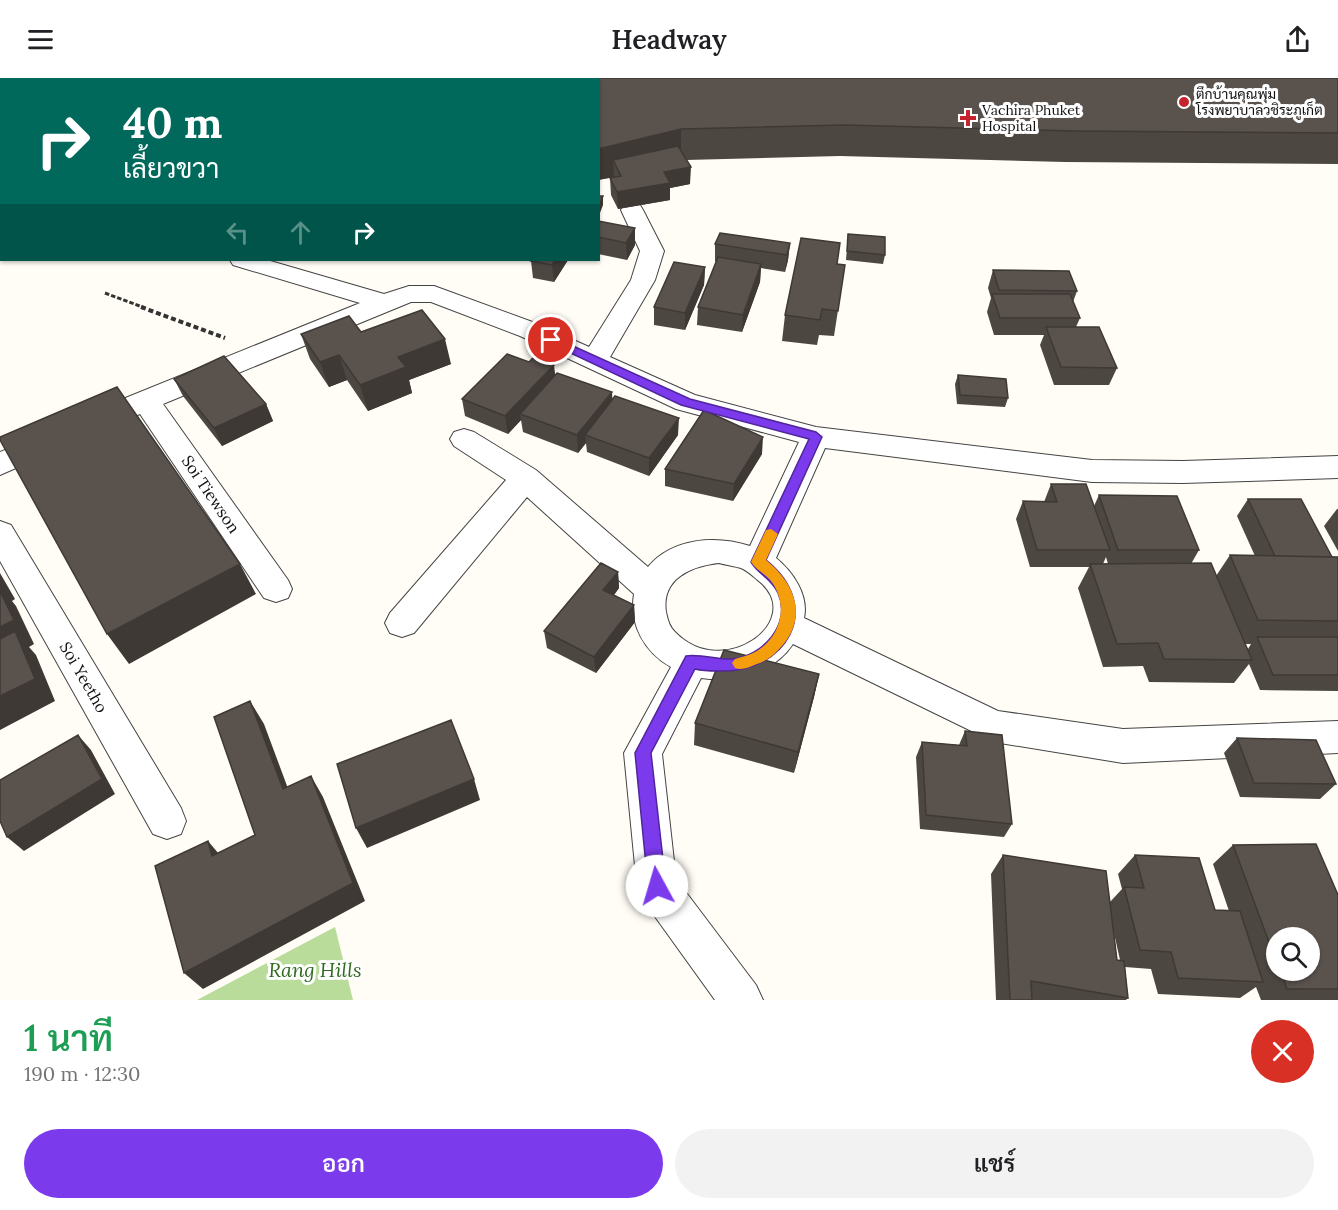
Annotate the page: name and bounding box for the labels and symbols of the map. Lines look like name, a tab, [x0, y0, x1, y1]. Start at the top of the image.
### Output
place label: ตึกบ้านคุณพุ่ม โรงพยาบาลวชิระภูเก็ต	[1195, 85, 1323, 120]
marker: ตึกบ้านคุณพุ่ม โรงพยาบาลวชิระภูเก็ต	[1177, 95, 1191, 109]
place label: Vachira Phuket Hospital	[981, 101, 1081, 135]
marker: Vachira Phuket Hospital	[959, 109, 977, 127]
pin	[525, 314, 576, 365]
street label: Soi Tiewson	[178, 451, 245, 537]
street label: Soi Yeetho	[56, 638, 112, 716]
position arrow	[625, 854, 689, 918]
park label: Rang Hills	[268, 957, 362, 982]

